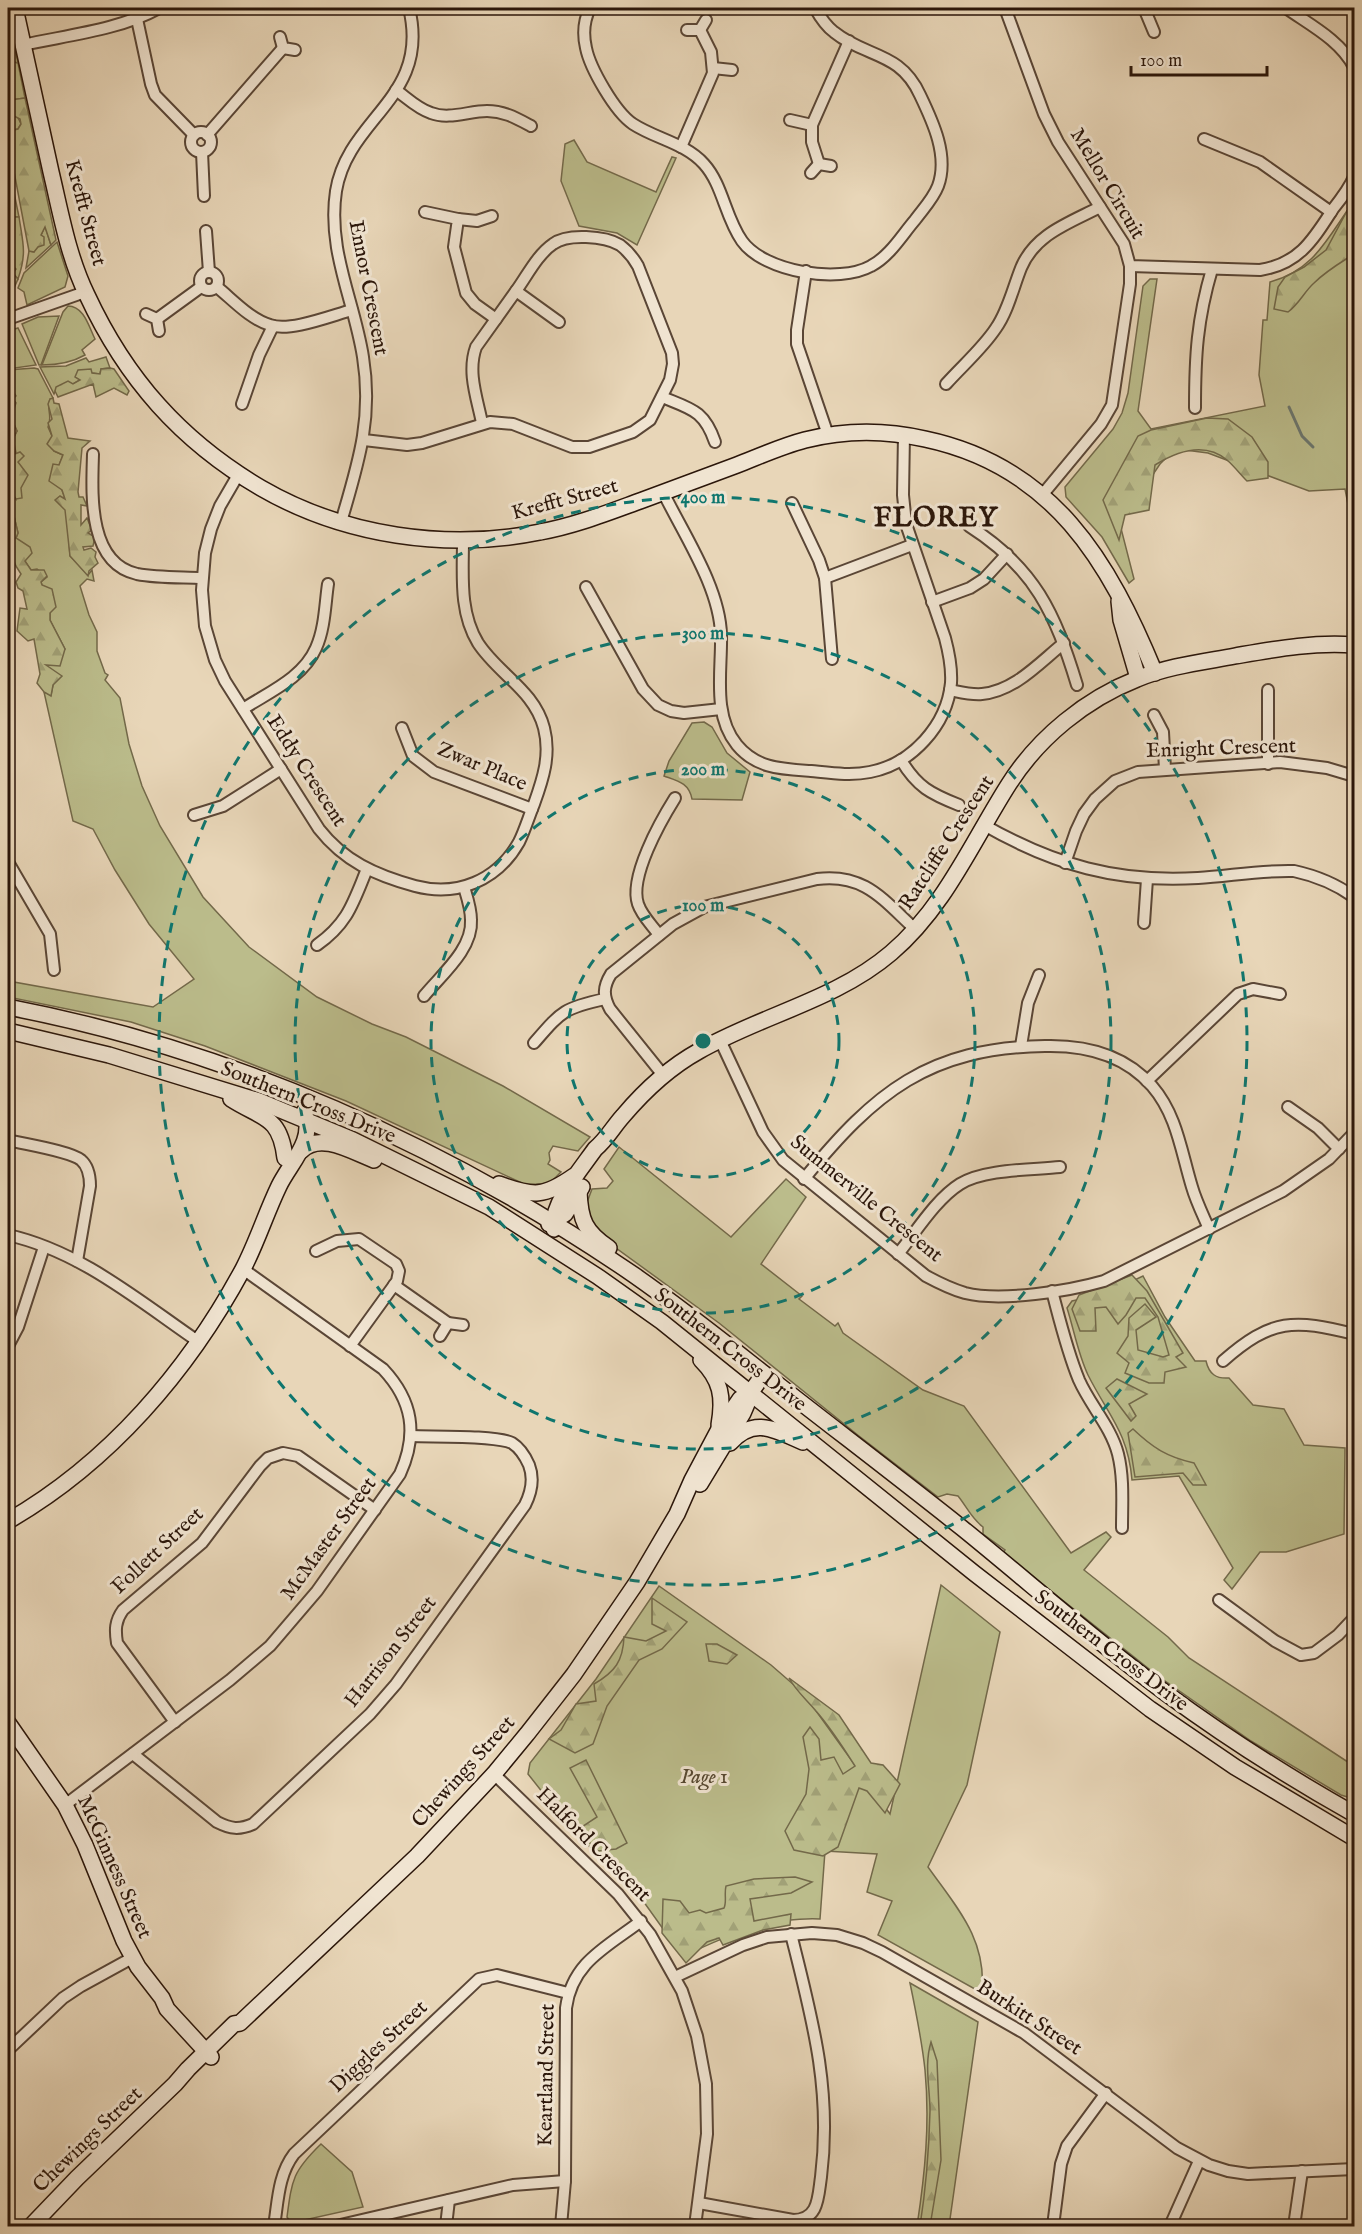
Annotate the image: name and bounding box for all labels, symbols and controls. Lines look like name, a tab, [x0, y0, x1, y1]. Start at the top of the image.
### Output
scale bar	[1131, 39, 1268, 77]
text: 100 m	[1140, 50, 1182, 73]
street label: Mellor Circuit	[1063, 123, 1151, 245]
street label: Krefft Street	[58, 157, 112, 269]
street label: Ennor Crescent	[342, 218, 394, 358]
street label: Krefft Street	[509, 473, 621, 527]
text: 400 m	[681, 487, 725, 510]
district label: FLOREY	[874, 502, 998, 536]
text: 300 m	[682, 623, 724, 646]
street label: Eddy Crescent	[260, 710, 352, 832]
street label: Enright Crescent	[1146, 733, 1296, 765]
street label: Zwar Place	[433, 736, 531, 798]
text: 200 m	[681, 759, 725, 782]
street label: Ratcliffe Crescent	[893, 770, 1001, 916]
text: 100 m	[682, 895, 724, 918]
centre of rings	[693, 1031, 713, 1051]
street label: Southern Cross Drive	[216, 1056, 400, 1151]
street label: Summerville Crescent	[784, 1129, 948, 1269]
street label: Southern Cross Drive	[648, 1282, 812, 1418]
street label: McMaster Street	[275, 1472, 383, 1606]
street label: Follett Street	[106, 1501, 210, 1601]
street label: Southern Cross Drive	[1028, 1584, 1194, 1718]
street label: Harrison Street	[339, 1591, 443, 1713]
street label: Chewings Street	[406, 1710, 522, 1834]
park label: Page 1	[680, 1764, 728, 1791]
street label: Halford Crescent	[530, 1782, 656, 1908]
street label: McGinness Street	[70, 1791, 158, 1943]
street label: Burkitt Street	[971, 1974, 1087, 2062]
street label: Diggles Street	[324, 1995, 434, 2099]
street label: Keartland Street	[532, 2003, 562, 2147]
street label: Chewings Street	[28, 2081, 148, 2199]

